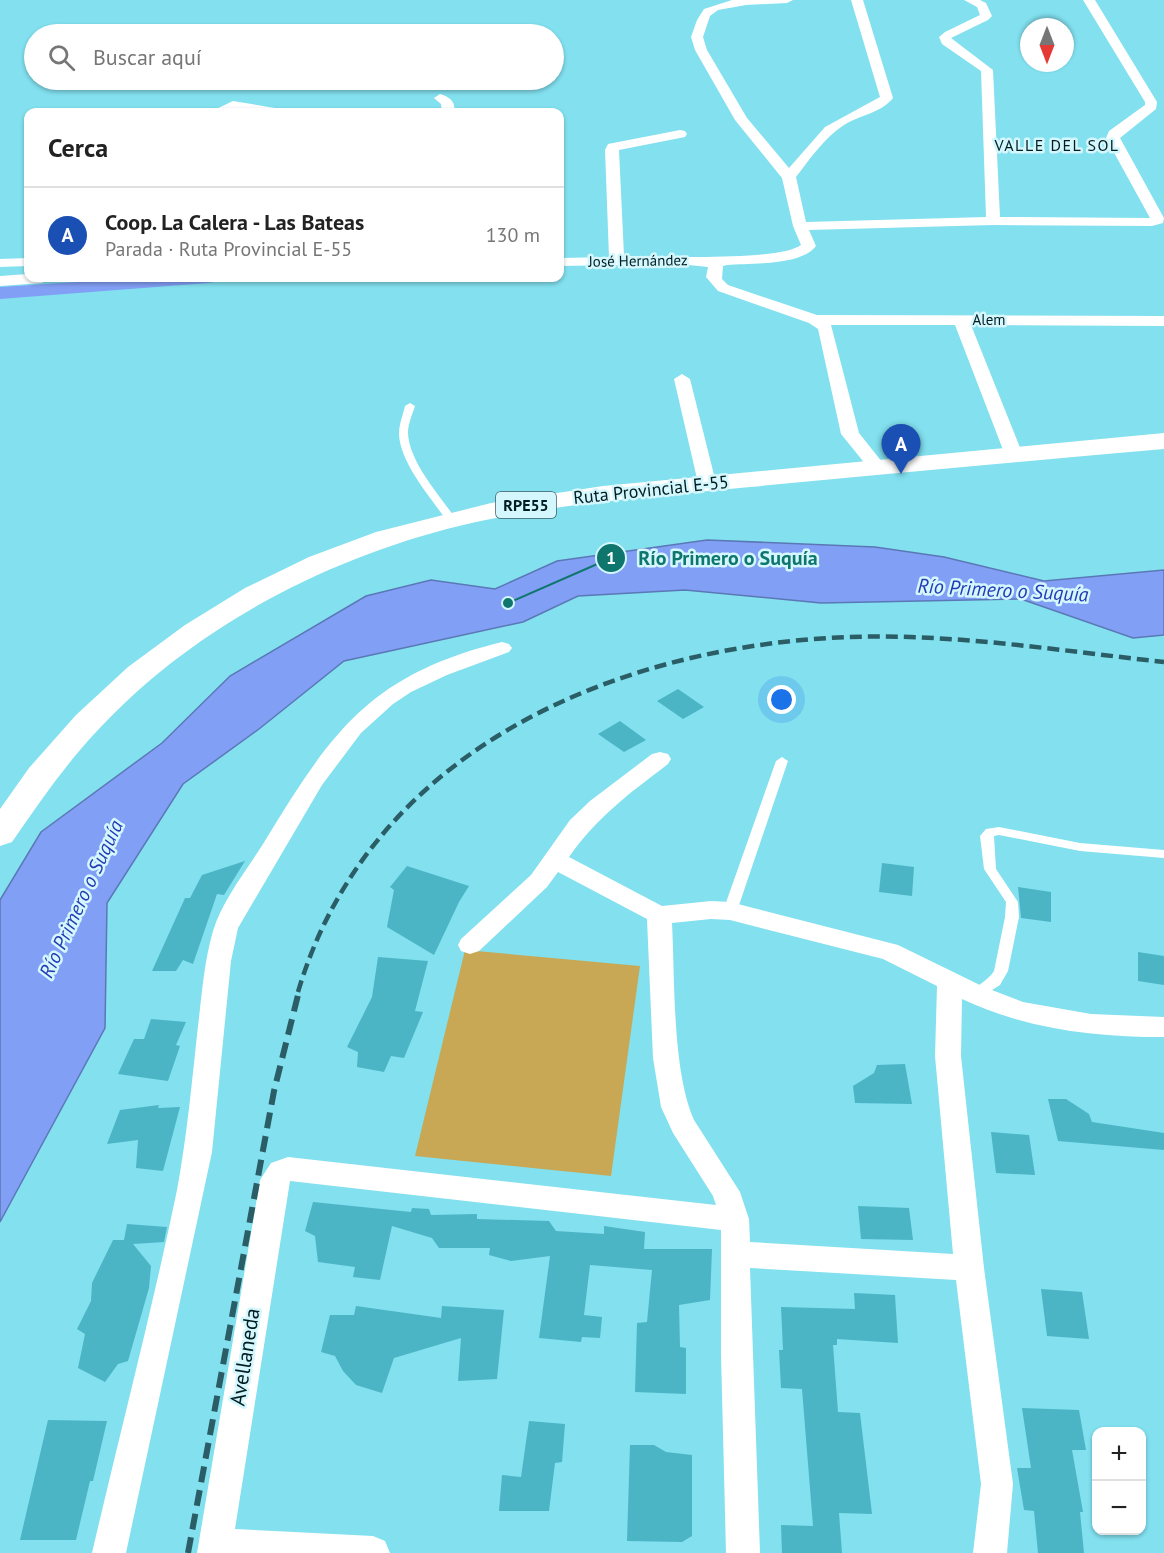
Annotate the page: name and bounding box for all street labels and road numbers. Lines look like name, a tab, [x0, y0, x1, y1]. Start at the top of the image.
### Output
street label: José Hernández	[587, 250, 688, 271]
street label: Alem	[973, 310, 1005, 329]
street label: Ruta Provincial E-55	[572, 470, 730, 509]
road number: RPE55	[496, 492, 556, 518]
street label: Avellaneda	[223, 1306, 266, 1408]

